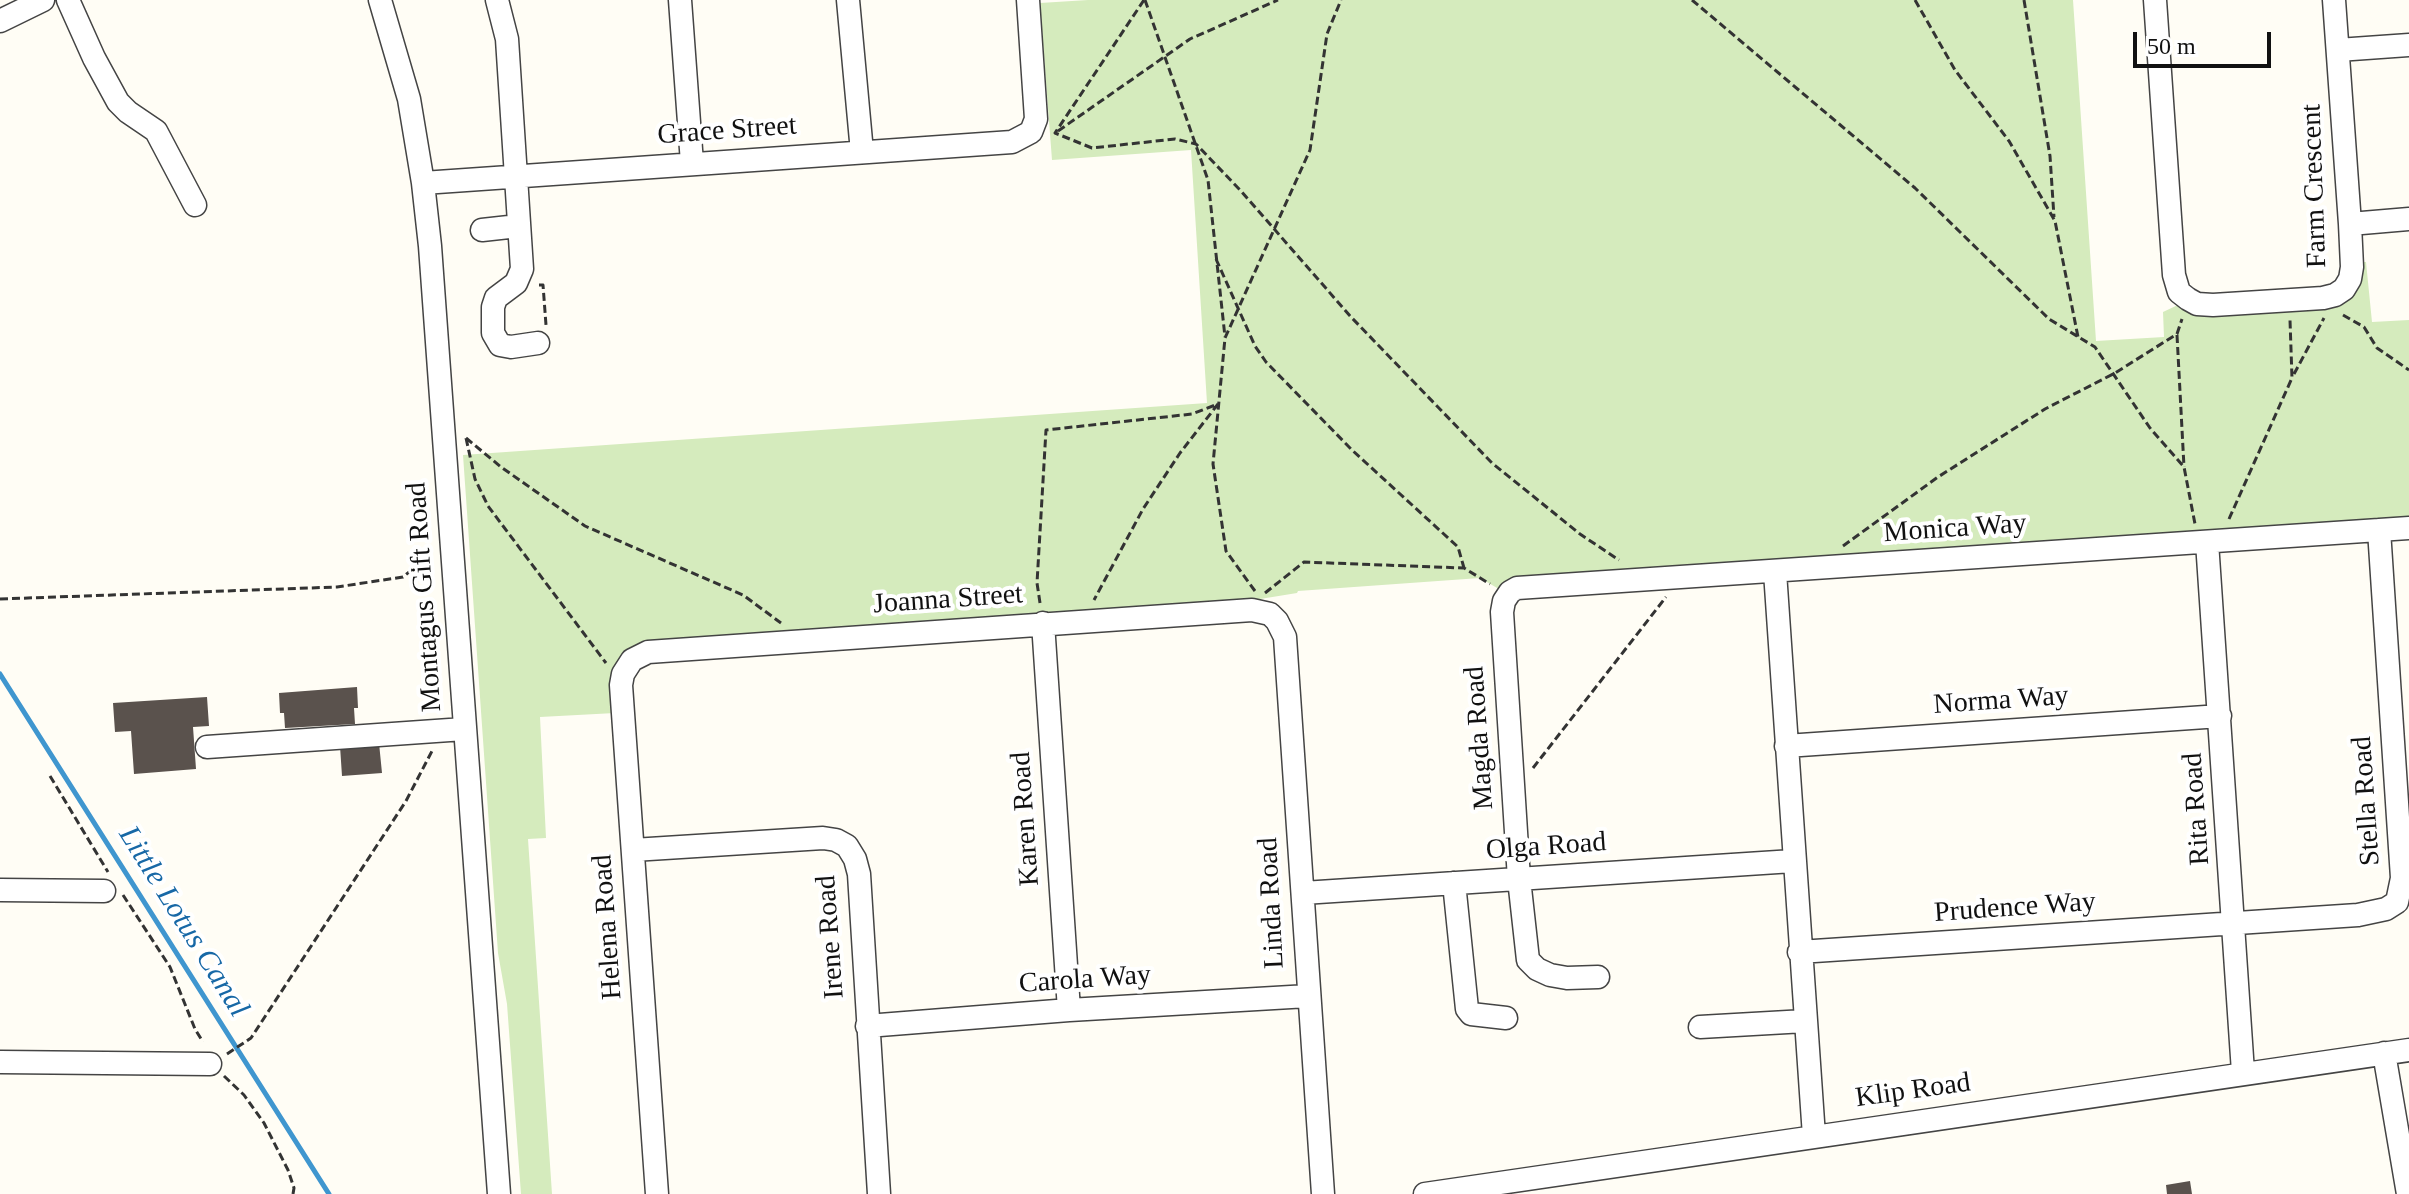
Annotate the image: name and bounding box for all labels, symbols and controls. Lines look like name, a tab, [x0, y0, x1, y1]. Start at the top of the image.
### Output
scale bar	[2137, 16, 2275, 66]
text: 50 m	[2147, 33, 2196, 59]
street label: Farm Crescent	[2295, 103, 2335, 269]
street label: Grace Street	[656, 109, 798, 153]
street label: Montagus Gift Road	[400, 481, 450, 713]
street label: Monica Way	[1882, 507, 2028, 551]
street label: Joanna Street	[872, 578, 1024, 622]
street label: Magda Road	[1458, 665, 1502, 811]
street label: Norma Way	[1932, 680, 2070, 722]
street label: Stella Road	[2346, 735, 2388, 867]
street label: Karen Road	[1005, 751, 1047, 887]
street label: Rita Road	[2176, 752, 2218, 866]
water label: Little Lotus Canal	[110, 820, 256, 1024]
street label: Olga Road	[1485, 826, 1607, 868]
street label: Linda Road	[1252, 837, 1292, 969]
street label: Helena Road	[586, 853, 630, 1001]
street label: Irene Road	[810, 874, 852, 1000]
street label: Prudence Way	[1933, 886, 2097, 930]
street label: Carola Way	[1018, 959, 1152, 1001]
street label: Klip Road	[1853, 1066, 1973, 1116]

